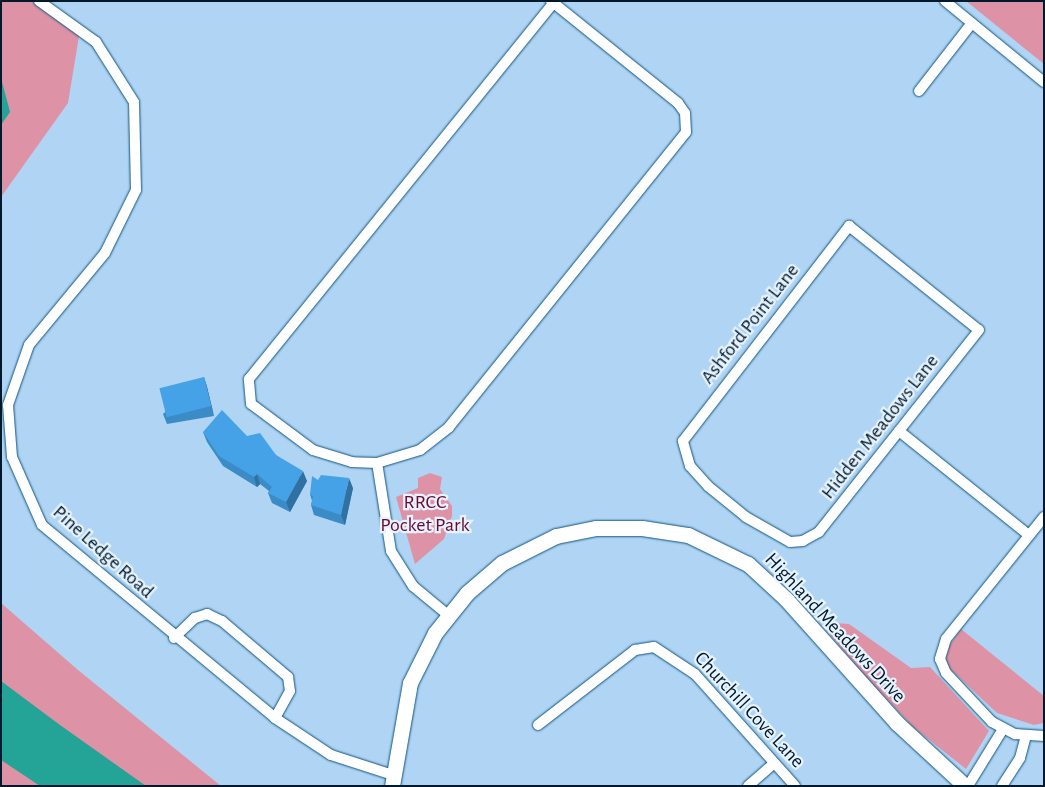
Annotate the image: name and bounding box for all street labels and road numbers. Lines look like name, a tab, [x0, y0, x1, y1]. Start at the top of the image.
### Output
street label: Ashford Point Lane	[696, 259, 804, 389]
street label: Hidden Meadows Lane	[816, 350, 944, 504]
street label: Pine Ledge Road	[48, 500, 158, 604]
street label: Highland Meadows Drive	[759, 548, 911, 708]
street label: Churchill Cove Lane	[689, 647, 809, 773]

